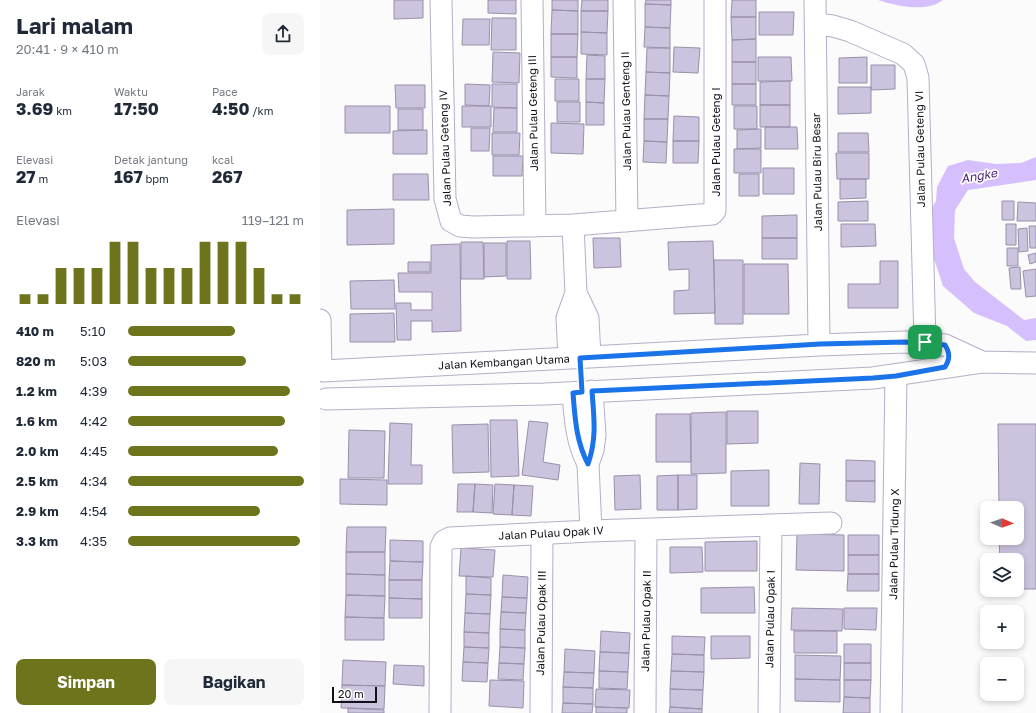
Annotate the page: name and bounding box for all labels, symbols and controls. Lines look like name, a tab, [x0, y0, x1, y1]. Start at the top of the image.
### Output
text: Lari malam	[16, 12, 133, 39]
button: share	[262, 13, 304, 55]
text: 20:41 · 9 × 410 m	[16, 41, 119, 57]
street label: Jalan Pulau Genteng II	[618, 51, 633, 171]
street label: Jalan Pulau Geteng III	[525, 55, 540, 171]
text: Jarak	[16, 85, 45, 98]
text: Waktu	[114, 85, 148, 98]
text: Pace	[212, 85, 238, 98]
street label: Jalan Pulau Geteng I	[709, 87, 722, 197]
street label: Jalan Pulau Geteng IV	[436, 89, 453, 207]
street label: Jalan Pulau Geteng VI	[912, 91, 927, 207]
text: 3.69	[16, 98, 53, 119]
text: 17:50	[114, 98, 159, 119]
text: 4:50	[212, 98, 250, 119]
text: km	[53, 104, 72, 117]
text: /km	[250, 104, 273, 117]
street label: Jalan Pulau Biru Besar	[809, 112, 824, 231]
text: Elevasi	[16, 153, 53, 166]
text: Detak jantung	[114, 153, 188, 166]
text: kcal	[212, 153, 234, 166]
water label: Angke	[960, 165, 999, 186]
text: 27	[16, 166, 36, 187]
text: 167	[114, 166, 143, 187]
text: 267	[212, 166, 242, 187]
text: m	[36, 172, 48, 185]
text: bpm	[143, 172, 169, 185]
text: Elevasi	[16, 212, 60, 228]
text: 119–121 m	[242, 212, 304, 228]
text: 410 m	[16, 323, 54, 339]
text: 5:10	[80, 323, 106, 339]
pin	[908, 325, 942, 359]
icon: arrive	[914, 331, 936, 353]
street label: Jalan Kembangan Utama	[438, 352, 570, 371]
text: 820 m	[16, 353, 55, 369]
text: 5:03	[80, 353, 107, 369]
text: 1.2 km	[16, 383, 57, 399]
text: 4:39	[80, 383, 107, 399]
text: 1.6 km	[16, 413, 57, 429]
text: 4:42	[80, 413, 107, 429]
text: 2.0 km	[16, 443, 59, 459]
text: 4:45	[80, 443, 107, 459]
text: 2.5 km	[16, 473, 58, 489]
text: 4:34	[80, 473, 107, 489]
street label: Jalan Pulau Tidung X	[886, 488, 901, 600]
north arrow	[980, 501, 1024, 545]
map controls	[980, 501, 1024, 701]
text: 2.9 km	[16, 503, 59, 519]
text: 4:54	[80, 503, 107, 519]
street label: Jalan Pulau Opak IV	[498, 523, 605, 542]
text: 3.3 km	[16, 533, 58, 549]
text: 4:35	[80, 533, 107, 549]
button: layers	[980, 553, 1024, 597]
street label: Jalan Pulau Opak III	[533, 570, 548, 676]
street label: Jalan Pulau Opak II	[638, 570, 653, 672]
street label: Jalan Pulau Opak I	[762, 570, 777, 668]
button: +	[980, 605, 1024, 649]
button: −	[980, 657, 1024, 701]
button: Simpan	[16, 659, 156, 705]
button: Bagikan	[164, 659, 304, 705]
scale bar	[332, 685, 377, 704]
text: 20 m	[338, 687, 364, 700]

